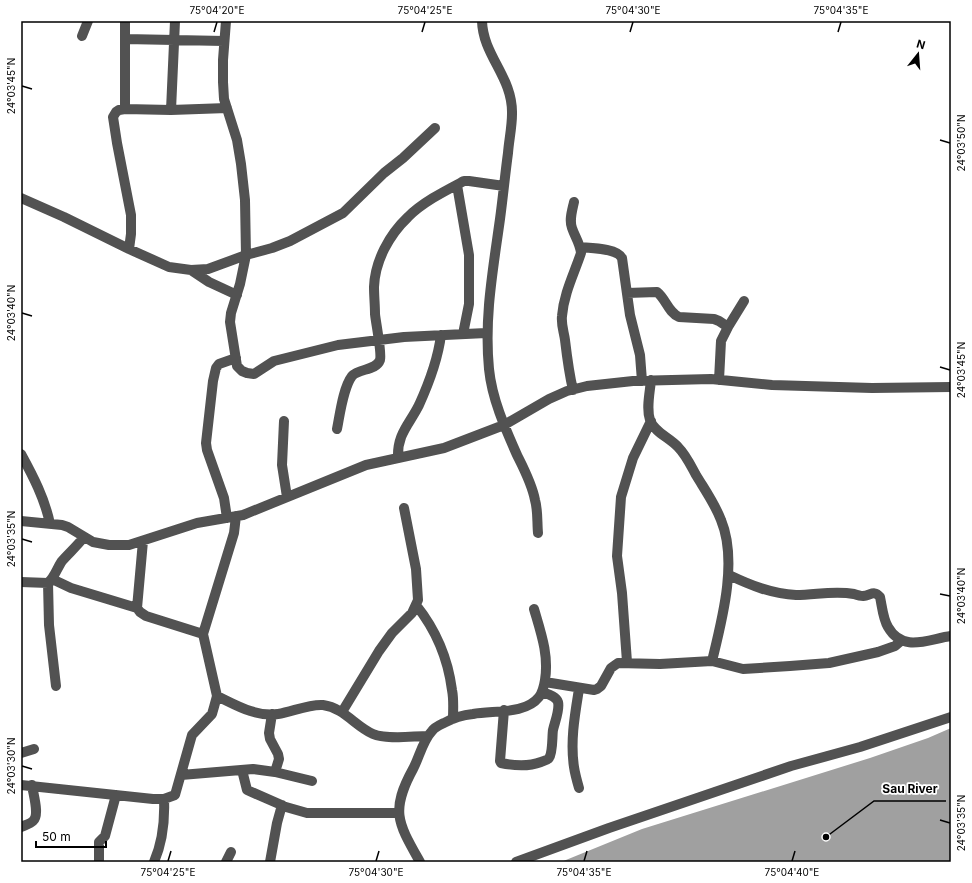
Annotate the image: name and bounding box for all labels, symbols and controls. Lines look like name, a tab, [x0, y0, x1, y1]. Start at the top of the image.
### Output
text: 75°04'20"E	[189, 4, 245, 16]
text: 75°04'25"E	[398, 4, 452, 16]
text: 75°04'30"E	[605, 4, 661, 16]
text: 75°04'35"E	[814, 4, 868, 16]
north arrow	[898, 34, 938, 74]
text: N	[915, 37, 927, 52]
text: 24°03'45"N	[5, 58, 17, 114]
text: 24°03'50"N	[955, 115, 967, 171]
text: 24°03'40"N	[5, 285, 17, 341]
text: 24°03'45"N	[955, 342, 967, 398]
text: 24°03'35"N	[5, 511, 17, 567]
text: 24°03'40"N	[955, 568, 967, 624]
text: 24°03'30"N	[5, 738, 17, 794]
callout: Sau River	[874, 777, 946, 801]
text: Sau River	[882, 781, 938, 796]
text: 24°03'35"N	[955, 795, 967, 851]
scale bar	[36, 823, 106, 849]
text: 50 m	[42, 829, 71, 844]
text: 75°04'25"E	[141, 866, 195, 878]
text: 75°04'30"E	[348, 866, 404, 878]
text: 75°04'35"E	[557, 866, 611, 878]
text: 75°04'40"E	[765, 866, 819, 878]

